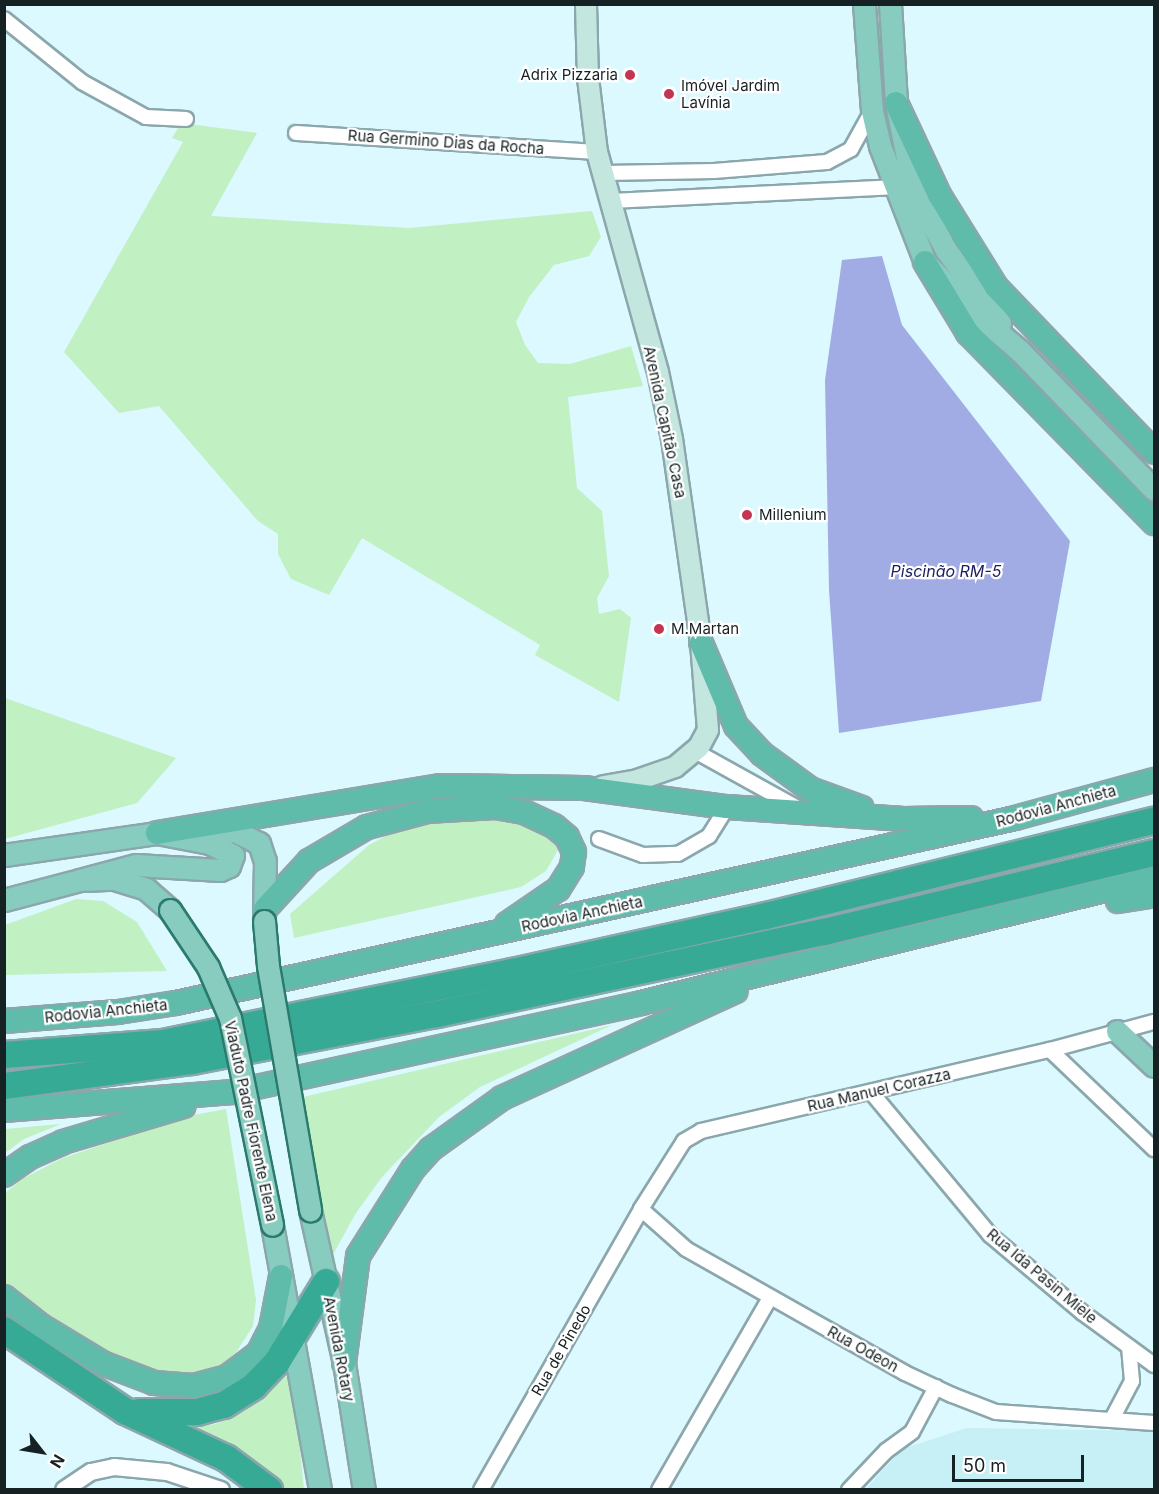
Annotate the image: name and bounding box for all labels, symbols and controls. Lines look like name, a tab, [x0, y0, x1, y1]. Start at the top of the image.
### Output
place label: Adrix Pizzaria	[520, 66, 618, 84]
marker: Adrix Pizzaria	[623, 68, 637, 82]
place label: Imóvel Jardim Lavínia	[681, 76, 780, 111]
marker: Imóvel Jardim Lavínia	[662, 87, 676, 101]
street label: Rua Germino Dias da Rocha	[347, 126, 545, 158]
street label: Avenida Capitão Casa	[640, 344, 690, 500]
place label: Millenium	[759, 506, 827, 524]
marker: Millenium	[740, 508, 754, 522]
water label: Piscinão RM-5	[891, 561, 1001, 581]
place label: M.Martan	[671, 620, 739, 638]
marker: M.Martan	[652, 622, 666, 636]
street label: Rodovia Anchieta	[994, 781, 1118, 831]
street label: Rodovia Anchieta	[520, 892, 644, 936]
street label: Rodovia Anchieta	[44, 996, 168, 1026]
street label: Viaduto Padre Fiorente Elena	[221, 1019, 281, 1223]
street label: Rua Manuel Corazza	[806, 1065, 952, 1115]
street label: Rua Ida Pasin Miele	[983, 1225, 1101, 1327]
street label: Avenida Rotary	[320, 1295, 358, 1403]
street label: Rua de Pinedo	[528, 1301, 594, 1399]
street label: Rua Odeon	[824, 1322, 902, 1376]
north arrow	[12, 1422, 72, 1482]
scale bar	[955, 1443, 1087, 1481]
text: N	[46, 1451, 69, 1472]
text: 50 m	[963, 1455, 1006, 1476]

